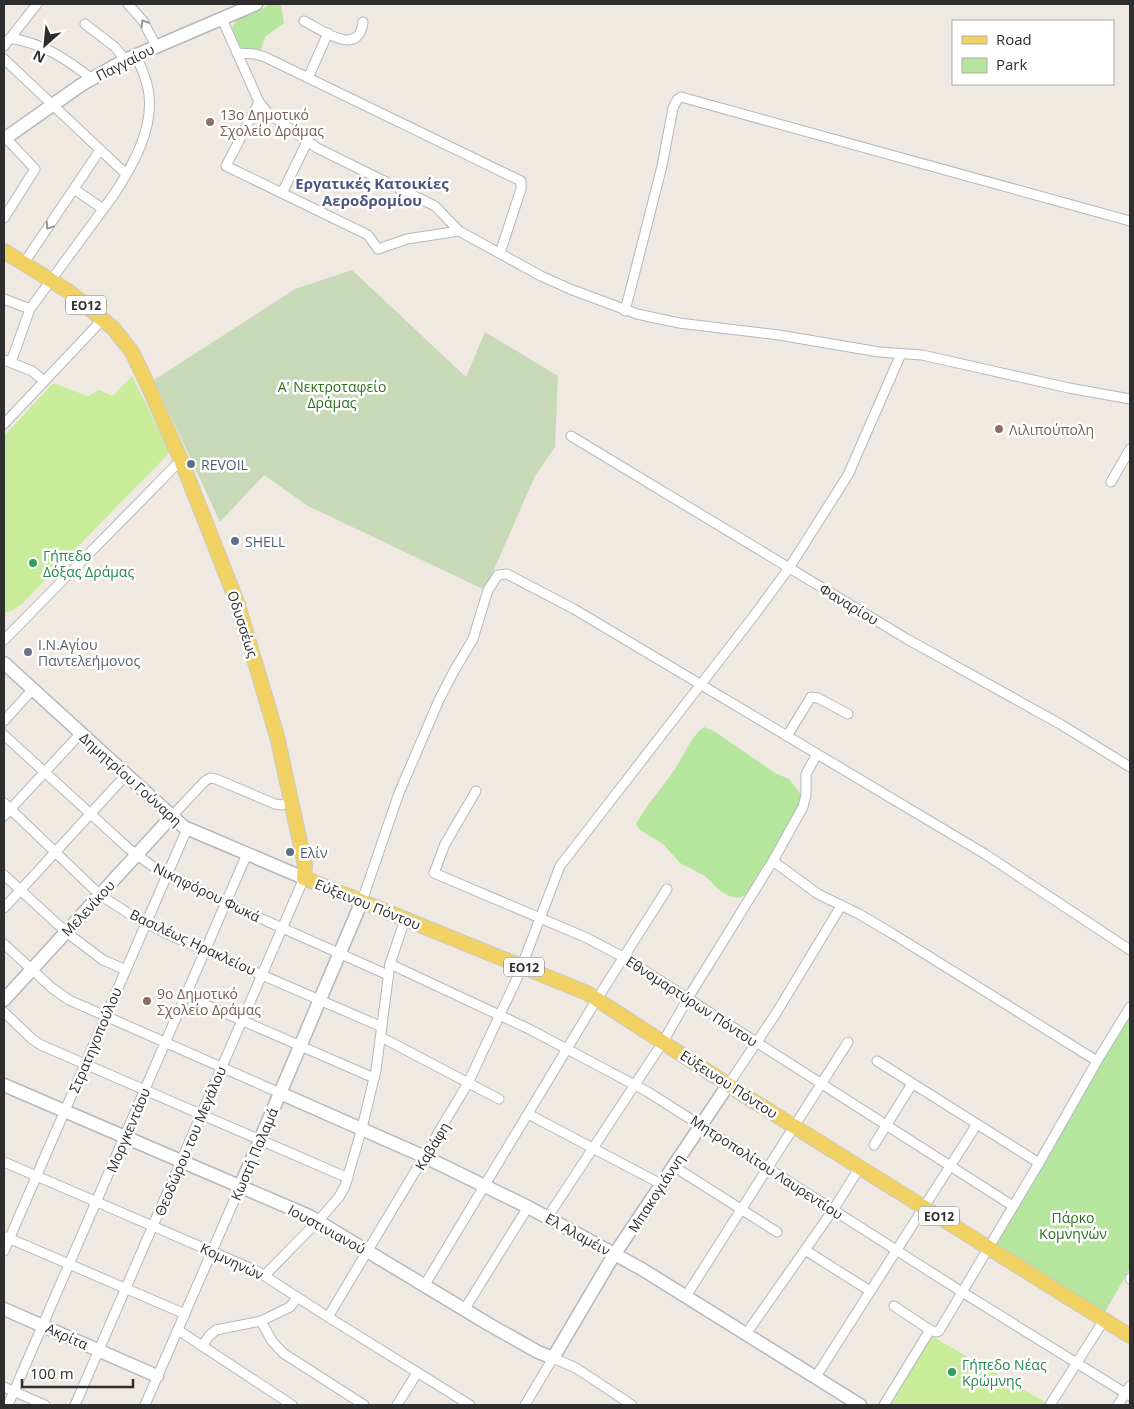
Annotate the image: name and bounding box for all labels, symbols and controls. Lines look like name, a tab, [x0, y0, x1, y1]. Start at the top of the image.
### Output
north arrow	[20, 20, 70, 70]
one-way arrow	[141, 20, 151, 29]
legend	[952, 20, 1114, 85]
text: Road	[996, 29, 1032, 49]
street label: Παγγαίου	[92, 39, 158, 85]
text: N	[29, 46, 48, 68]
text: Park	[996, 54, 1027, 74]
place label: 13ο Δημοτικό Σχολείο Δράμας	[220, 105, 324, 140]
marker: 13ο Δημοτικό Σχολείο Δράμας	[204, 116, 216, 128]
district label: Εργατικές Κατοικίες Αεροδρομίου	[295, 173, 449, 210]
one-way arrow	[46, 220, 55, 230]
road number: ΕΟ12	[66, 296, 106, 314]
park label: Α' Νεκτροταφείο Δράμας	[278, 377, 386, 412]
place label: Λιλιπούπολη	[1009, 420, 1094, 439]
marker: Λιλιπούπολη	[993, 423, 1005, 435]
place label: REVOIL	[201, 455, 248, 474]
marker: REVOIL	[185, 458, 197, 470]
place label: SHELL	[245, 532, 285, 551]
marker: SHELL	[229, 535, 241, 547]
place label: Γήπεδο Δόξας Δράμας	[43, 546, 134, 581]
marker: Γήπεδο Δόξας Δράμας	[27, 557, 39, 569]
street label: Φαναρίου	[816, 579, 882, 629]
street label: Οδυσσέως	[223, 588, 263, 660]
place label: Ι.Ν.Αγίου Παντελεήμονος	[38, 635, 140, 670]
marker: Ι.Ν.Αγίου Παντελεήμονος	[22, 646, 34, 658]
street label: Δημητρίου Γούναρη	[76, 728, 186, 830]
place label: Ελίν	[300, 843, 328, 862]
marker: Ελίν	[284, 846, 296, 858]
street label: Νικηφόρου Φωκά	[150, 858, 264, 926]
street label: Εύξεινου Πόντου	[312, 874, 424, 934]
street label: Μελενίκου	[57, 876, 119, 940]
street label: Βασιλέως Ηρακλείου	[127, 904, 259, 980]
street label: Εθνομαρτύρων Πόντου	[623, 951, 761, 1051]
road number: ΕΟ12	[504, 958, 544, 976]
street label: Στρατηγοπούλου	[64, 984, 126, 1096]
place label: 9ο Δημοτικό Σχολείο Δράμας	[157, 984, 261, 1019]
marker: 9ο Δημοτικό Σχολείο Δράμας	[141, 995, 153, 1007]
street label: Εύξεινου Πόντου	[677, 1045, 781, 1123]
street label: Θεοδώρου του Μεγάλου	[150, 1063, 230, 1219]
street label: Μοργκεντάου	[102, 1085, 154, 1175]
street label: Κωστή Παλαμά	[226, 1104, 282, 1203]
street label: Μητροπολίτου Λαυρεντίου	[687, 1111, 847, 1223]
street label: Καβάφη	[410, 1118, 454, 1174]
street label: Μπακογιάννη	[623, 1150, 689, 1236]
street label: Ιουστινιανού	[285, 1200, 369, 1258]
road number: ΕΟ12	[919, 1206, 959, 1226]
street label: Ελ Αλαμέιν	[542, 1208, 614, 1260]
park label: Πάρκο Κομνηνών	[1039, 1208, 1107, 1243]
street label: Κομνηνών	[197, 1238, 267, 1284]
street label: Ακρίτα	[43, 1318, 92, 1354]
place label: Γήπεδο Νέας Κρώμνης	[962, 1355, 1047, 1390]
scale bar	[22, 1356, 134, 1388]
text: 100 m	[30, 1363, 74, 1383]
marker: Γήπεδο Νέας Κρώμνης	[946, 1366, 958, 1378]

